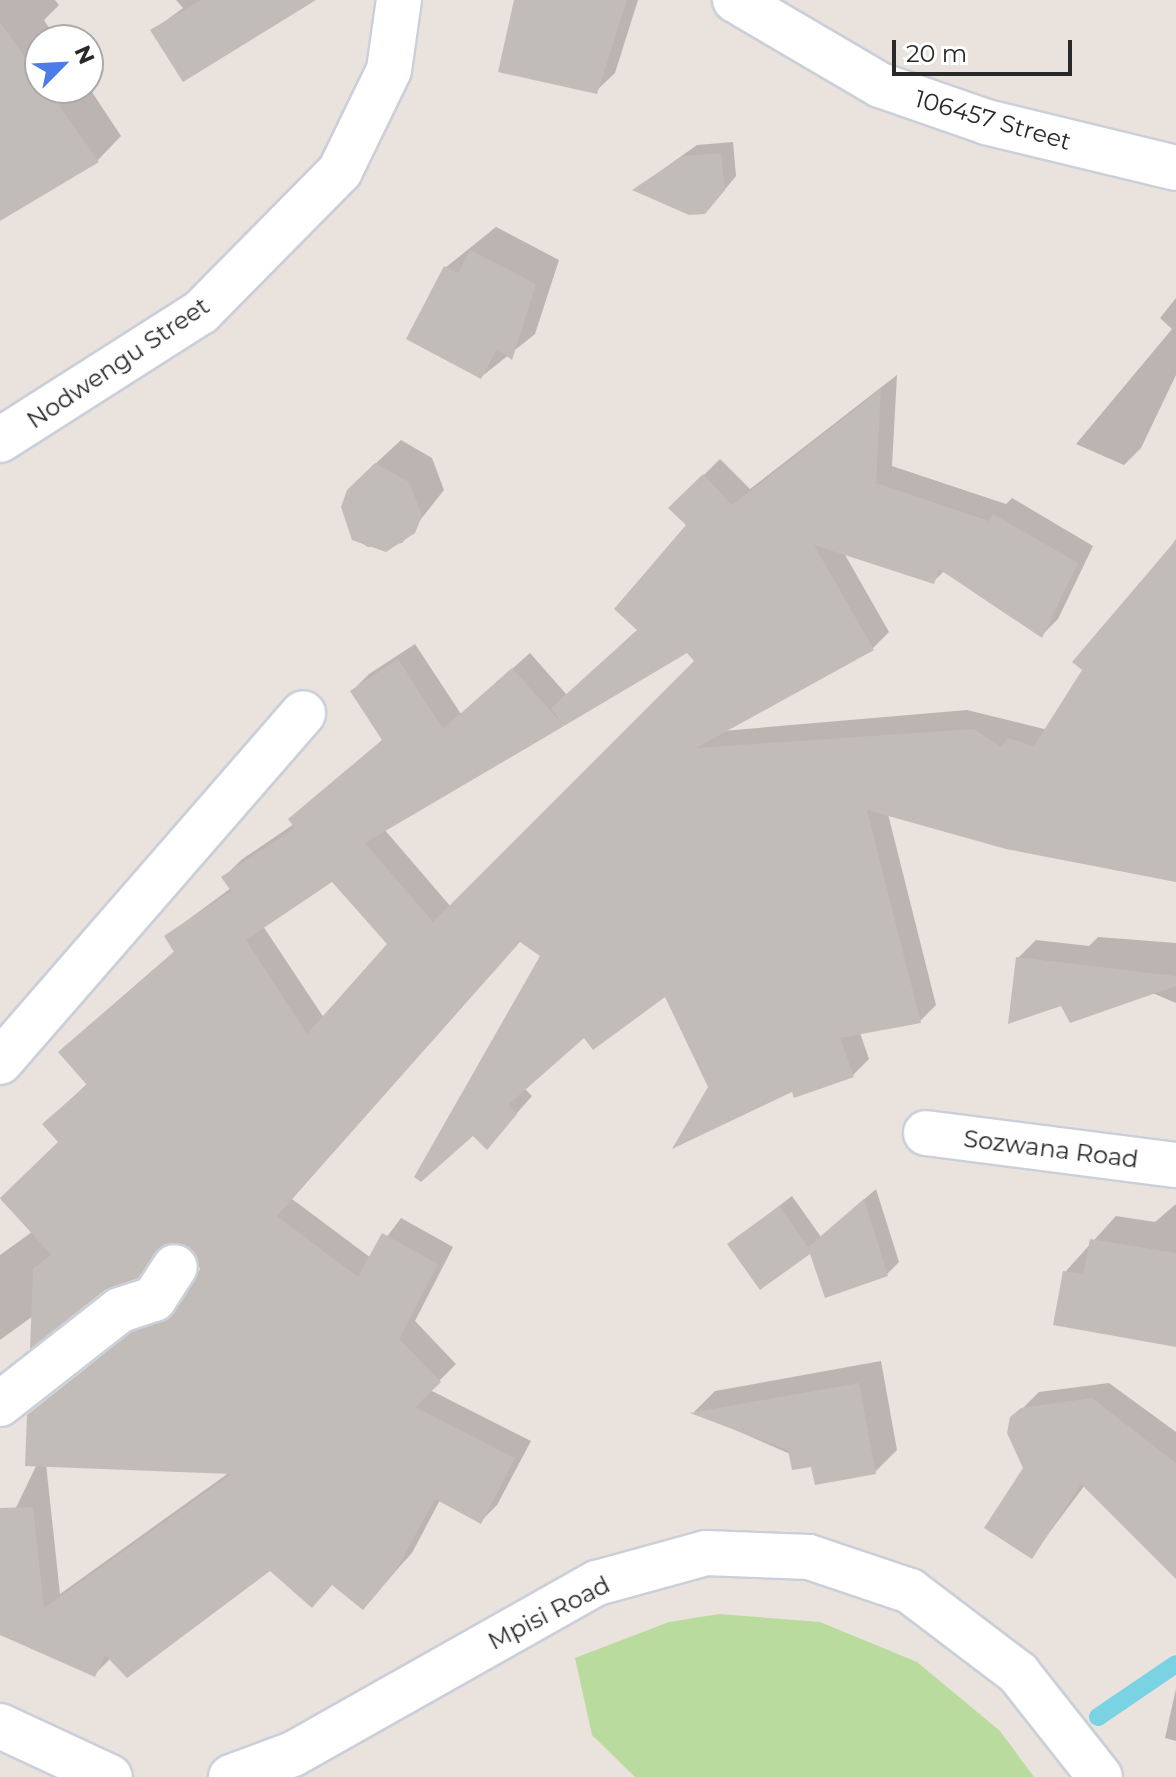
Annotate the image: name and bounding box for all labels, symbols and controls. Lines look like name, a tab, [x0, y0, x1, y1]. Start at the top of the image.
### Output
north arrow	[24, 24, 104, 104]
scale bar	[896, 24, 1076, 74]
text: 20 m	[906, 39, 967, 68]
text: N	[69, 41, 101, 68]
street label: 106457 Street	[912, 84, 1074, 156]
street label: Nodwengu Street	[21, 291, 215, 435]
street label: Sozwana Road	[962, 1124, 1140, 1174]
street label: Mpisi Road	[483, 1570, 615, 1656]

